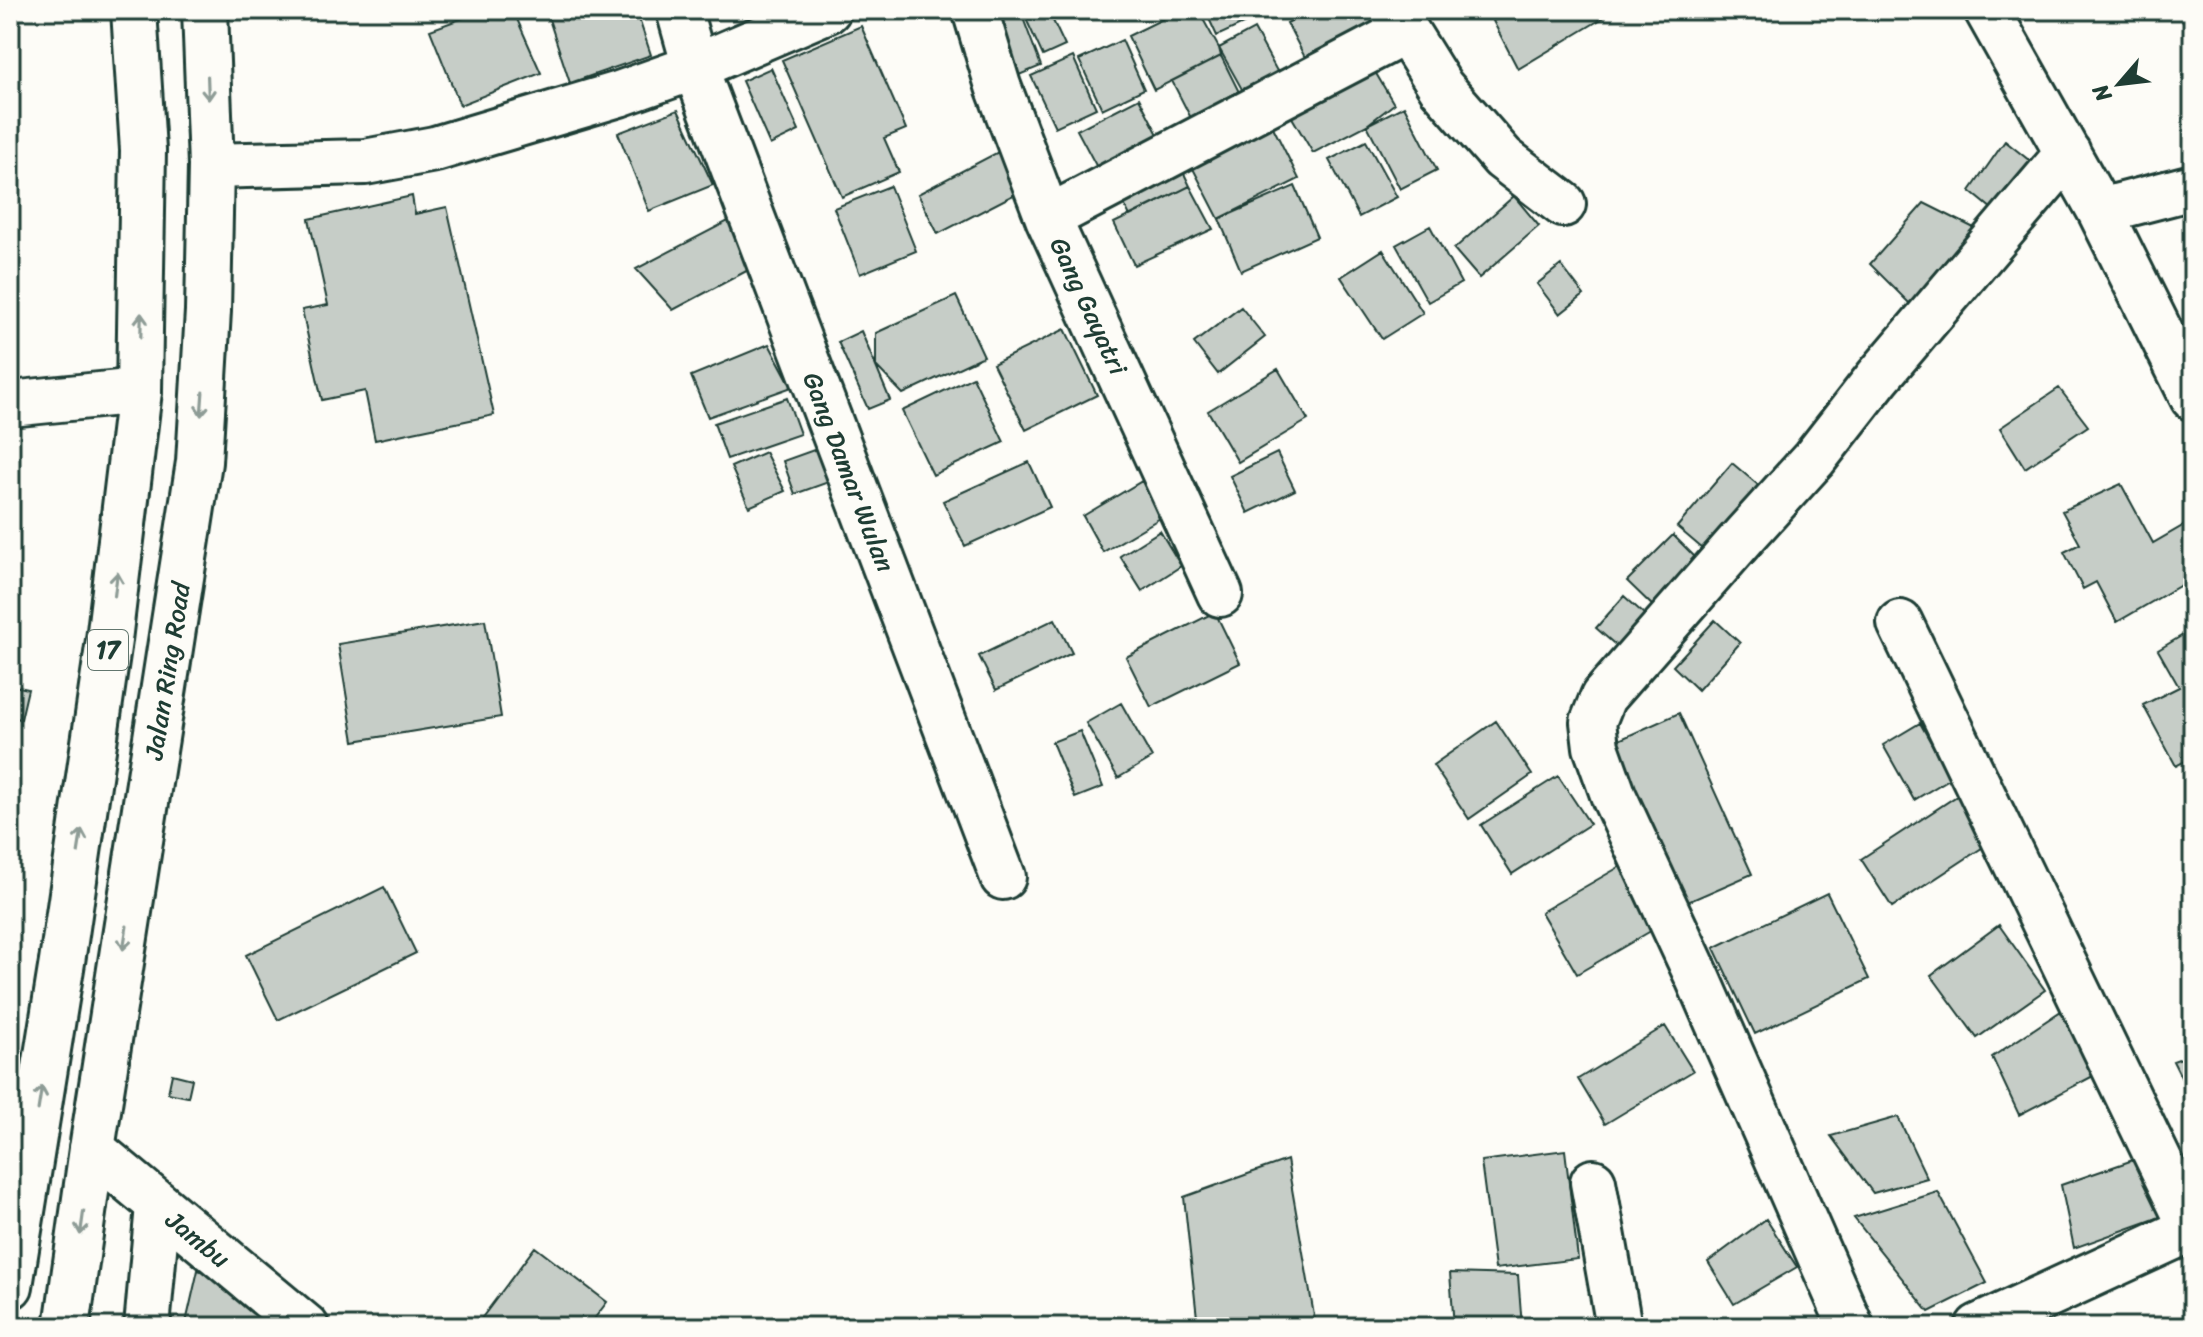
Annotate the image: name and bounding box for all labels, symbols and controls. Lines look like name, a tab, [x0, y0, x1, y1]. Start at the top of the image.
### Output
north arrow	[2079, 44, 2159, 124]
one-way arrow	[201, 74, 216, 101]
text: N	[2081, 77, 2123, 110]
street label: Gang Gayatri	[1037, 229, 1141, 384]
one-way arrow	[133, 312, 149, 339]
street label: Gang Damar Wulan	[790, 365, 908, 579]
one-way arrow	[195, 390, 210, 417]
one-way arrow	[109, 572, 124, 597]
street label: Jalan Ring Road	[130, 577, 204, 764]
road number: 17	[88, 630, 128, 670]
one-way arrow	[73, 829, 88, 854]
one-way arrow	[117, 925, 132, 950]
one-way arrow	[33, 1086, 48, 1111]
street label: Jambu	[154, 1198, 241, 1280]
one-way arrow	[74, 1209, 89, 1235]

